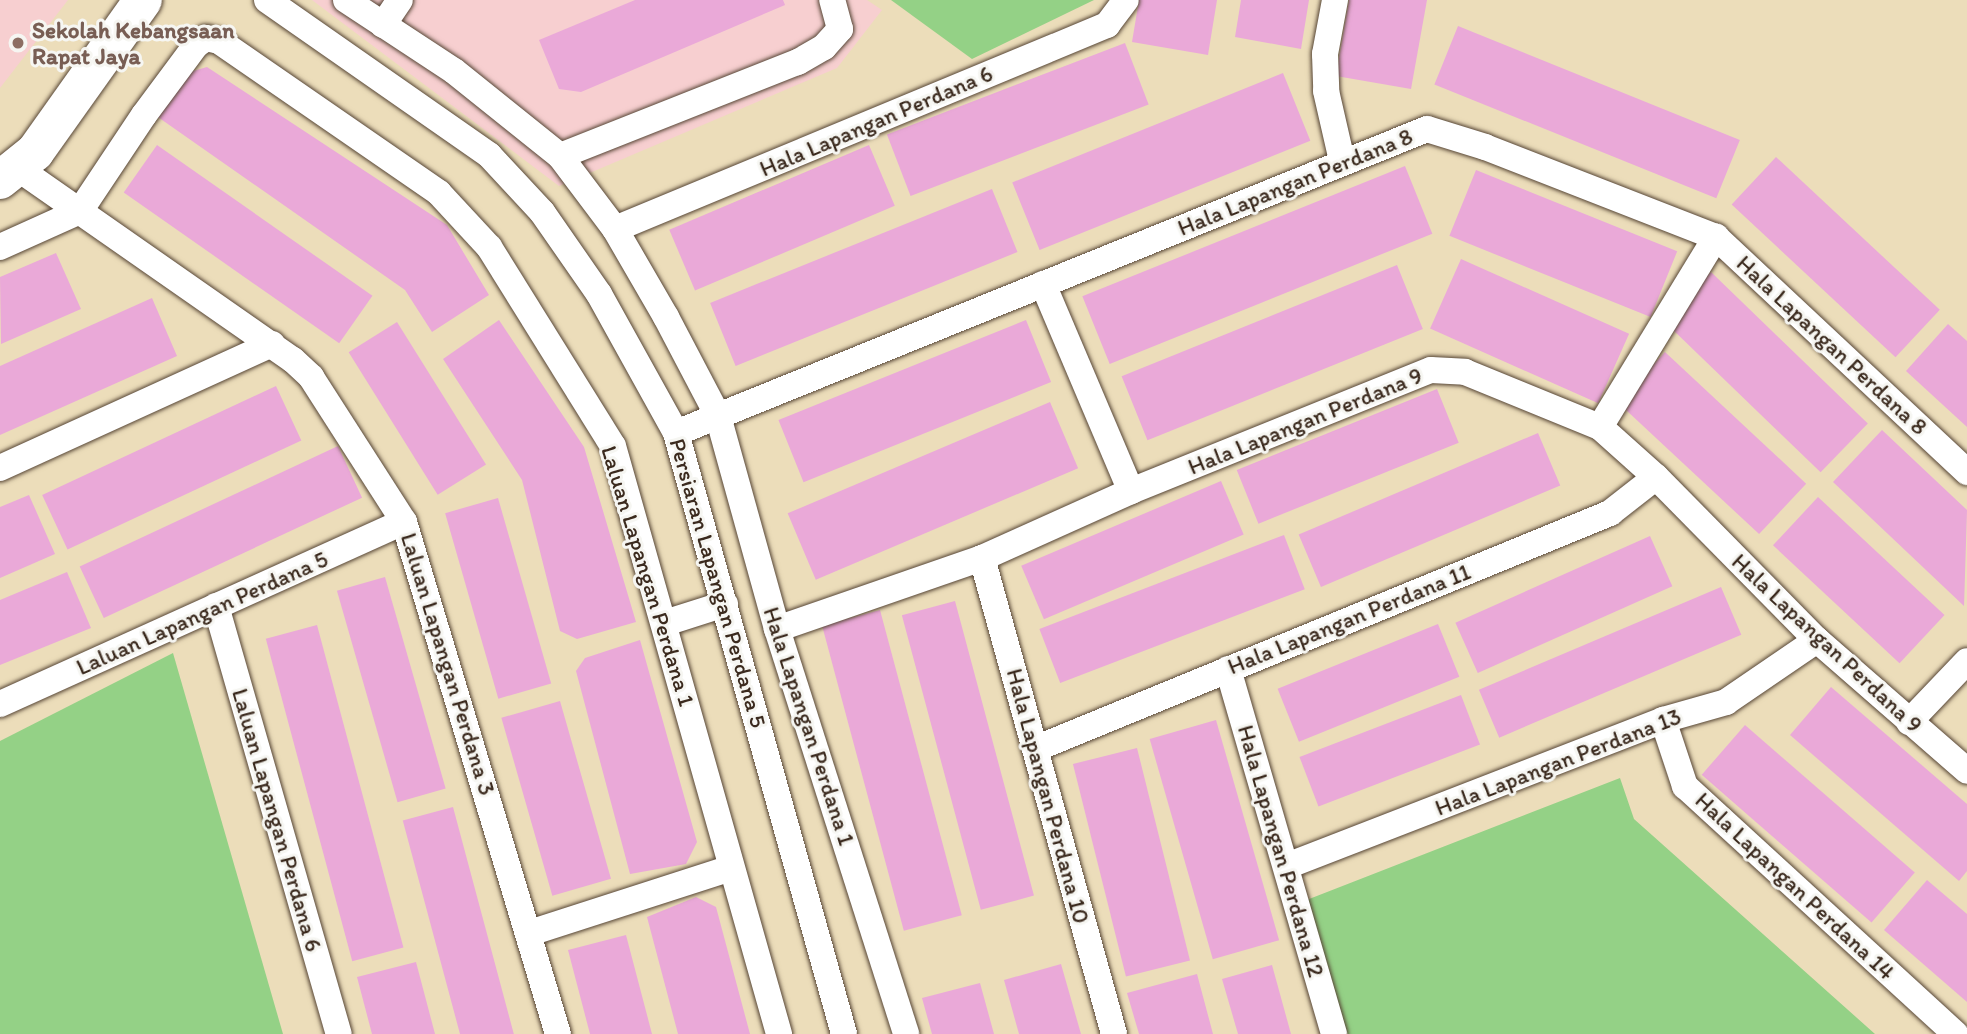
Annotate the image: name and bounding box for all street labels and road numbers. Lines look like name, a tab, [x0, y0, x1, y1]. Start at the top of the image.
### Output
street label: Hala Lapangan Perdana 6	[755, 59, 997, 183]
street label: Hala Lapangan Perdana 8	[1173, 122, 1417, 242]
street label: Hala Lapangan Perdana 8	[1731, 249, 1933, 441]
street label: Hala Lapangan Perdana 9	[1184, 361, 1426, 481]
street label: Persiaran Lapangan Perdana 5	[663, 435, 773, 731]
street label: Laluan Lapangan Perdana 1	[595, 443, 701, 709]
street label: Laluan Lapangan Perdana 3	[395, 530, 501, 798]
street label: Laluan Lapangan Perdana 5	[72, 545, 332, 681]
street label: Hala Lapangan Perdana 9	[1726, 547, 1928, 739]
street label: Hala Lapangan Perdana 11	[1223, 558, 1475, 680]
street label: Hala Lapangan Perdana 1	[757, 603, 861, 849]
street label: Hala Lapangan Perdana 10	[1001, 665, 1095, 927]
street label: Laluan Lapangan Perdana 6	[226, 686, 328, 954]
street label: Hala Lapangan Perdana 13	[1431, 702, 1685, 822]
street label: Hala Lapangan Perdana 12	[1232, 722, 1330, 980]
street label: Hala Lapangan Perdana 14	[1689, 786, 1901, 986]

